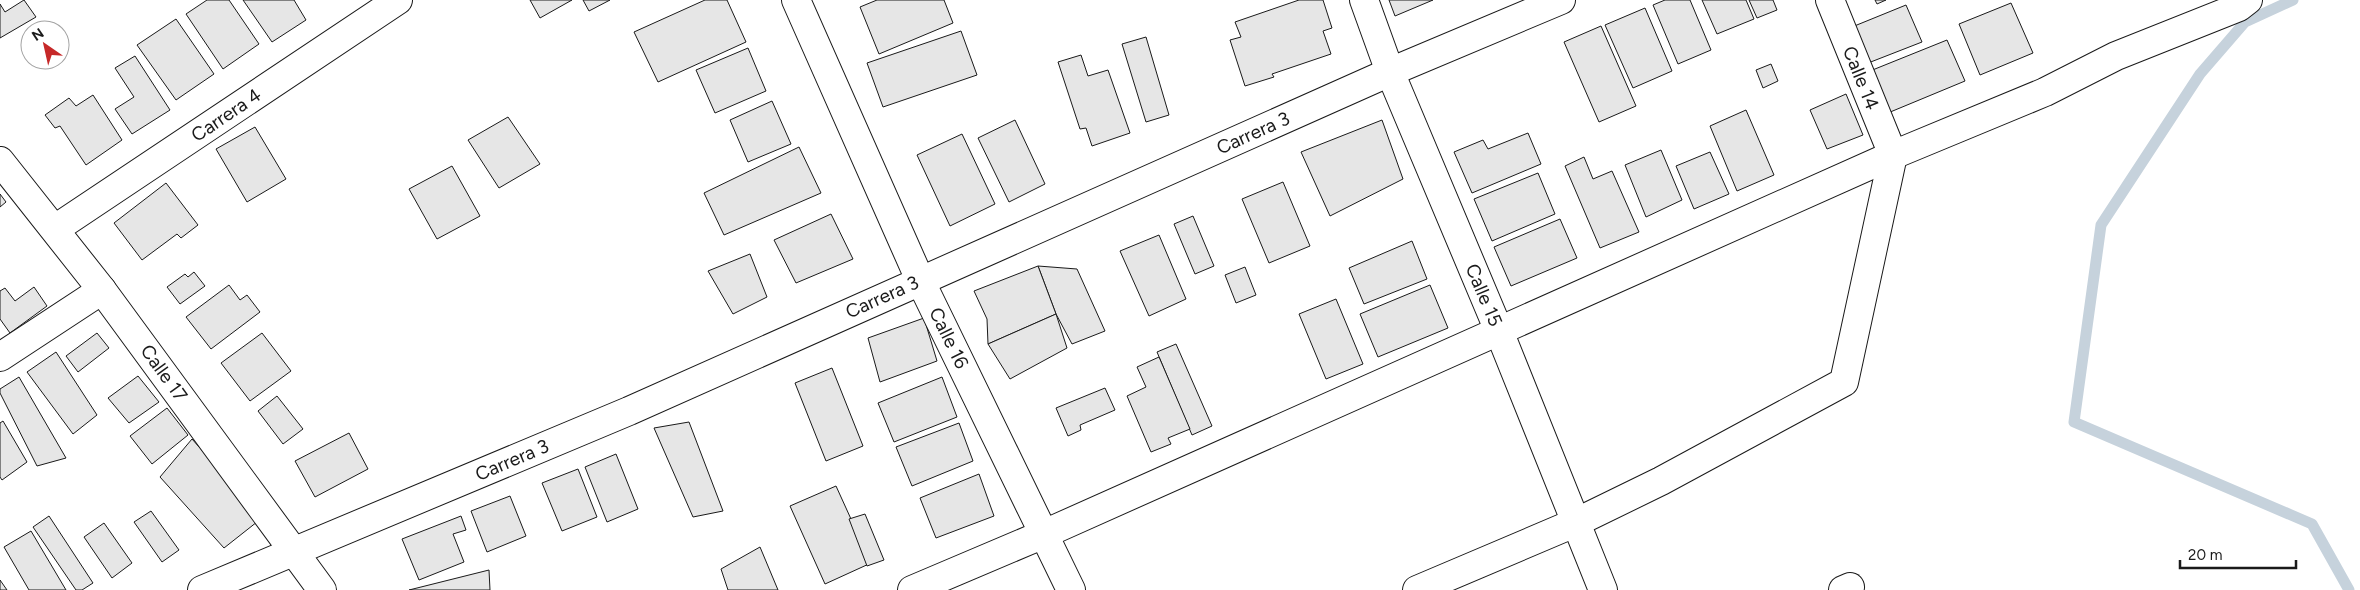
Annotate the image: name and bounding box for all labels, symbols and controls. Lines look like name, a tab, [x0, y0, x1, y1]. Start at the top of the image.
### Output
north arrow	[20, 20, 70, 70]
text: N	[29, 25, 47, 45]
street label: Calle 14	[1838, 43, 1884, 113]
street label: Carrera 4	[187, 83, 265, 147]
street label: Carrera 3	[1213, 107, 1293, 159]
street label: Calle 15	[1461, 260, 1507, 330]
street label: Carrera 3	[842, 271, 922, 323]
street label: Calle 16	[924, 304, 974, 373]
street label: Calle 17	[136, 340, 192, 406]
street label: Carrera 3	[472, 434, 552, 486]
scale bar	[2180, 538, 2296, 570]
text: 20 m	[2188, 546, 2222, 564]

